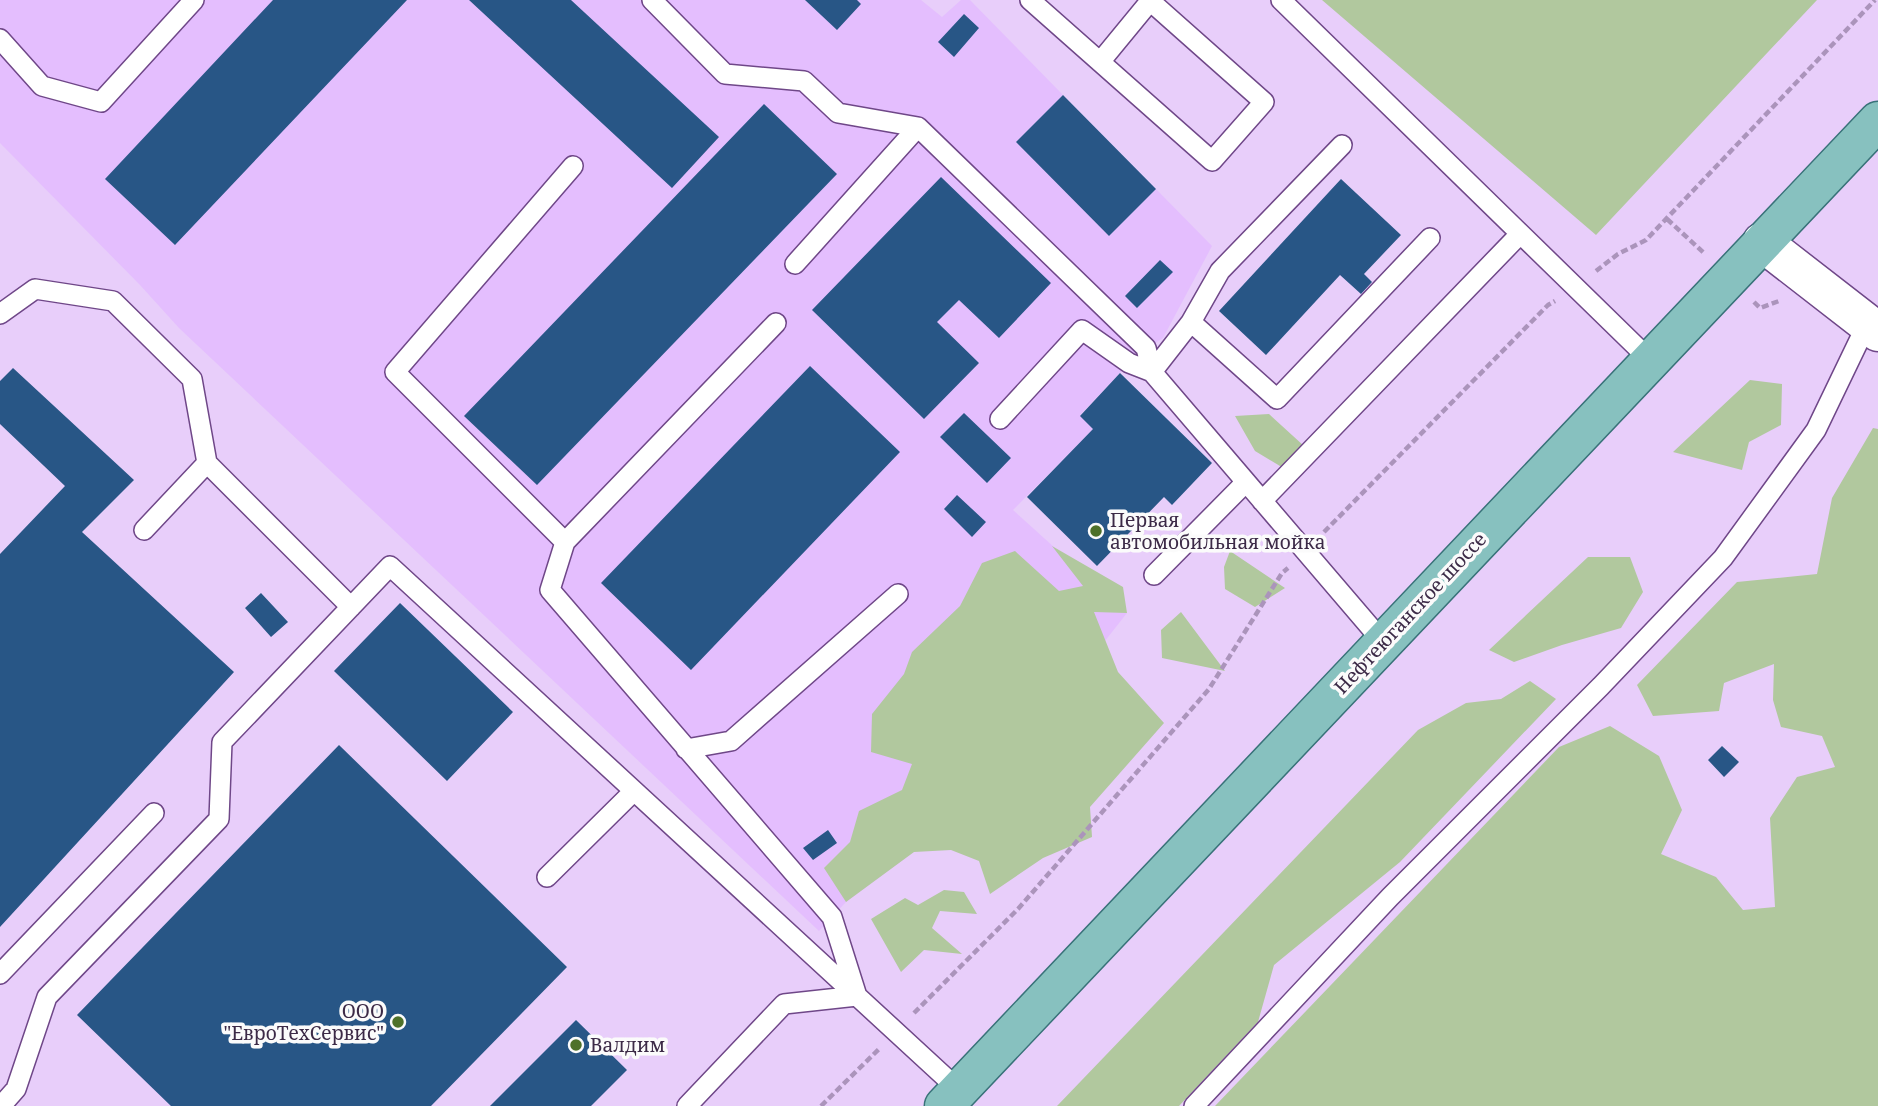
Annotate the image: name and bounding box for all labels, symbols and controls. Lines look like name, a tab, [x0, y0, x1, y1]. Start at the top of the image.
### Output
place label: Первая автомобильная мойка	[1110, 507, 1326, 555]
marker: Первая автомобильная мойка	[1088, 523, 1104, 539]
street label: Нефтеюганское шоссе	[1328, 527, 1492, 699]
place label: ООО "ЕвроТехСервис"	[223, 998, 384, 1046]
marker: ООО "ЕвроТехСервис"	[390, 1014, 406, 1030]
place label: Валдим	[590, 1032, 665, 1058]
marker: Валдим	[568, 1037, 584, 1053]

